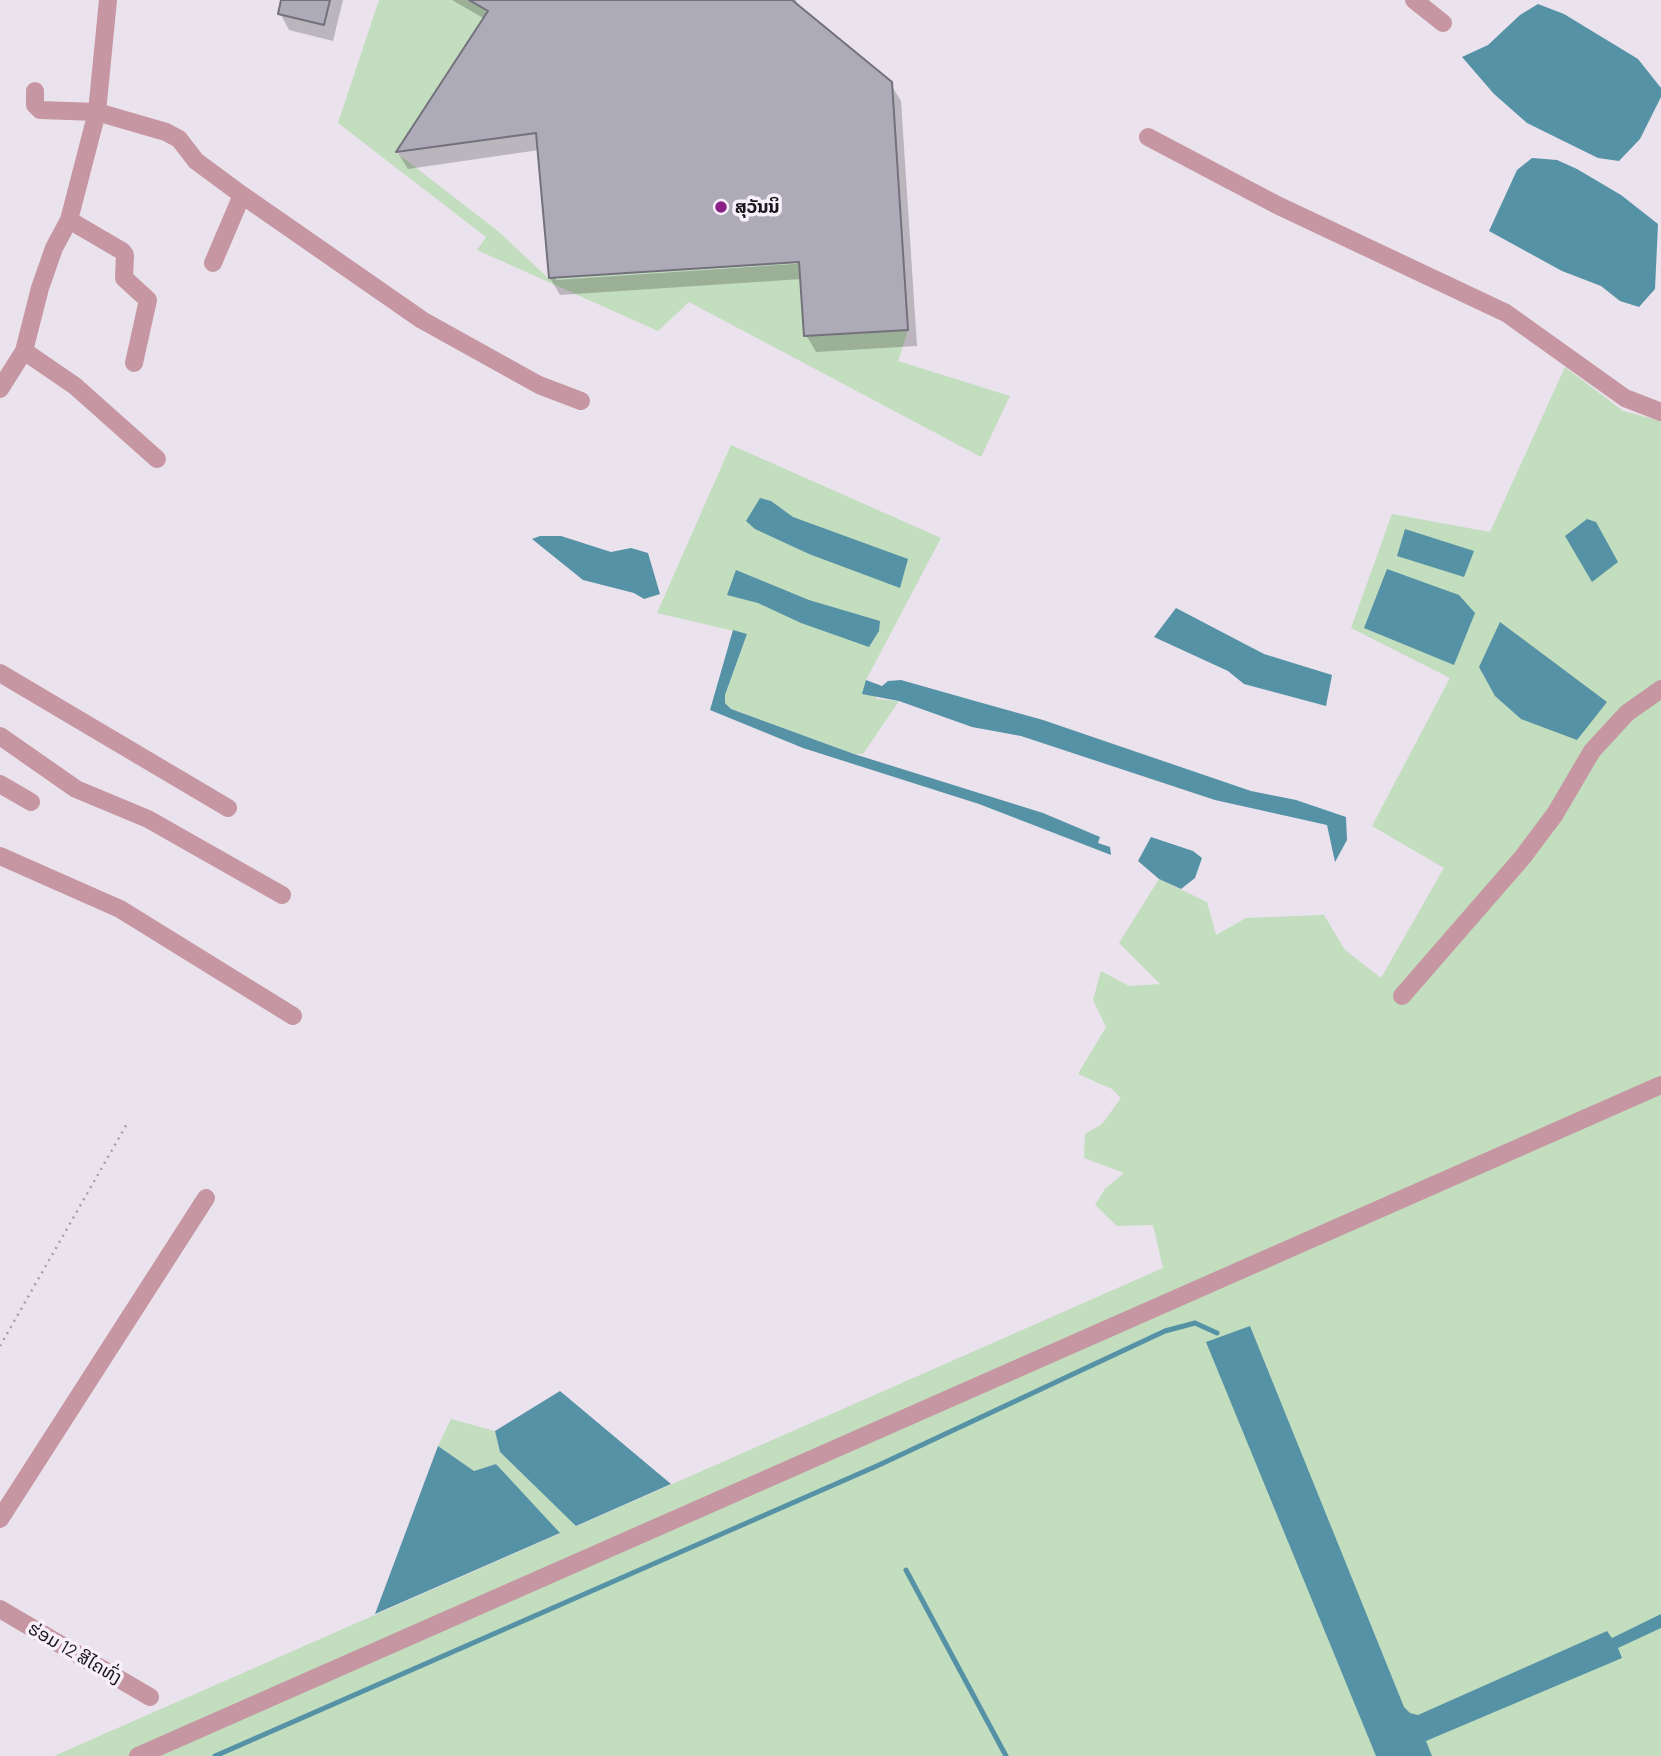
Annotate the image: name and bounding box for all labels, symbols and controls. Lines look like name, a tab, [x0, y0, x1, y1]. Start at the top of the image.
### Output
place label: ສຸວັນນິ	[735, 196, 780, 218]
marker: ສຸວັນນິ	[713, 199, 729, 215]
street label: ຮ່ອມ 12 ສີໄຄທົ່ງ	[24, 1618, 126, 1688]

